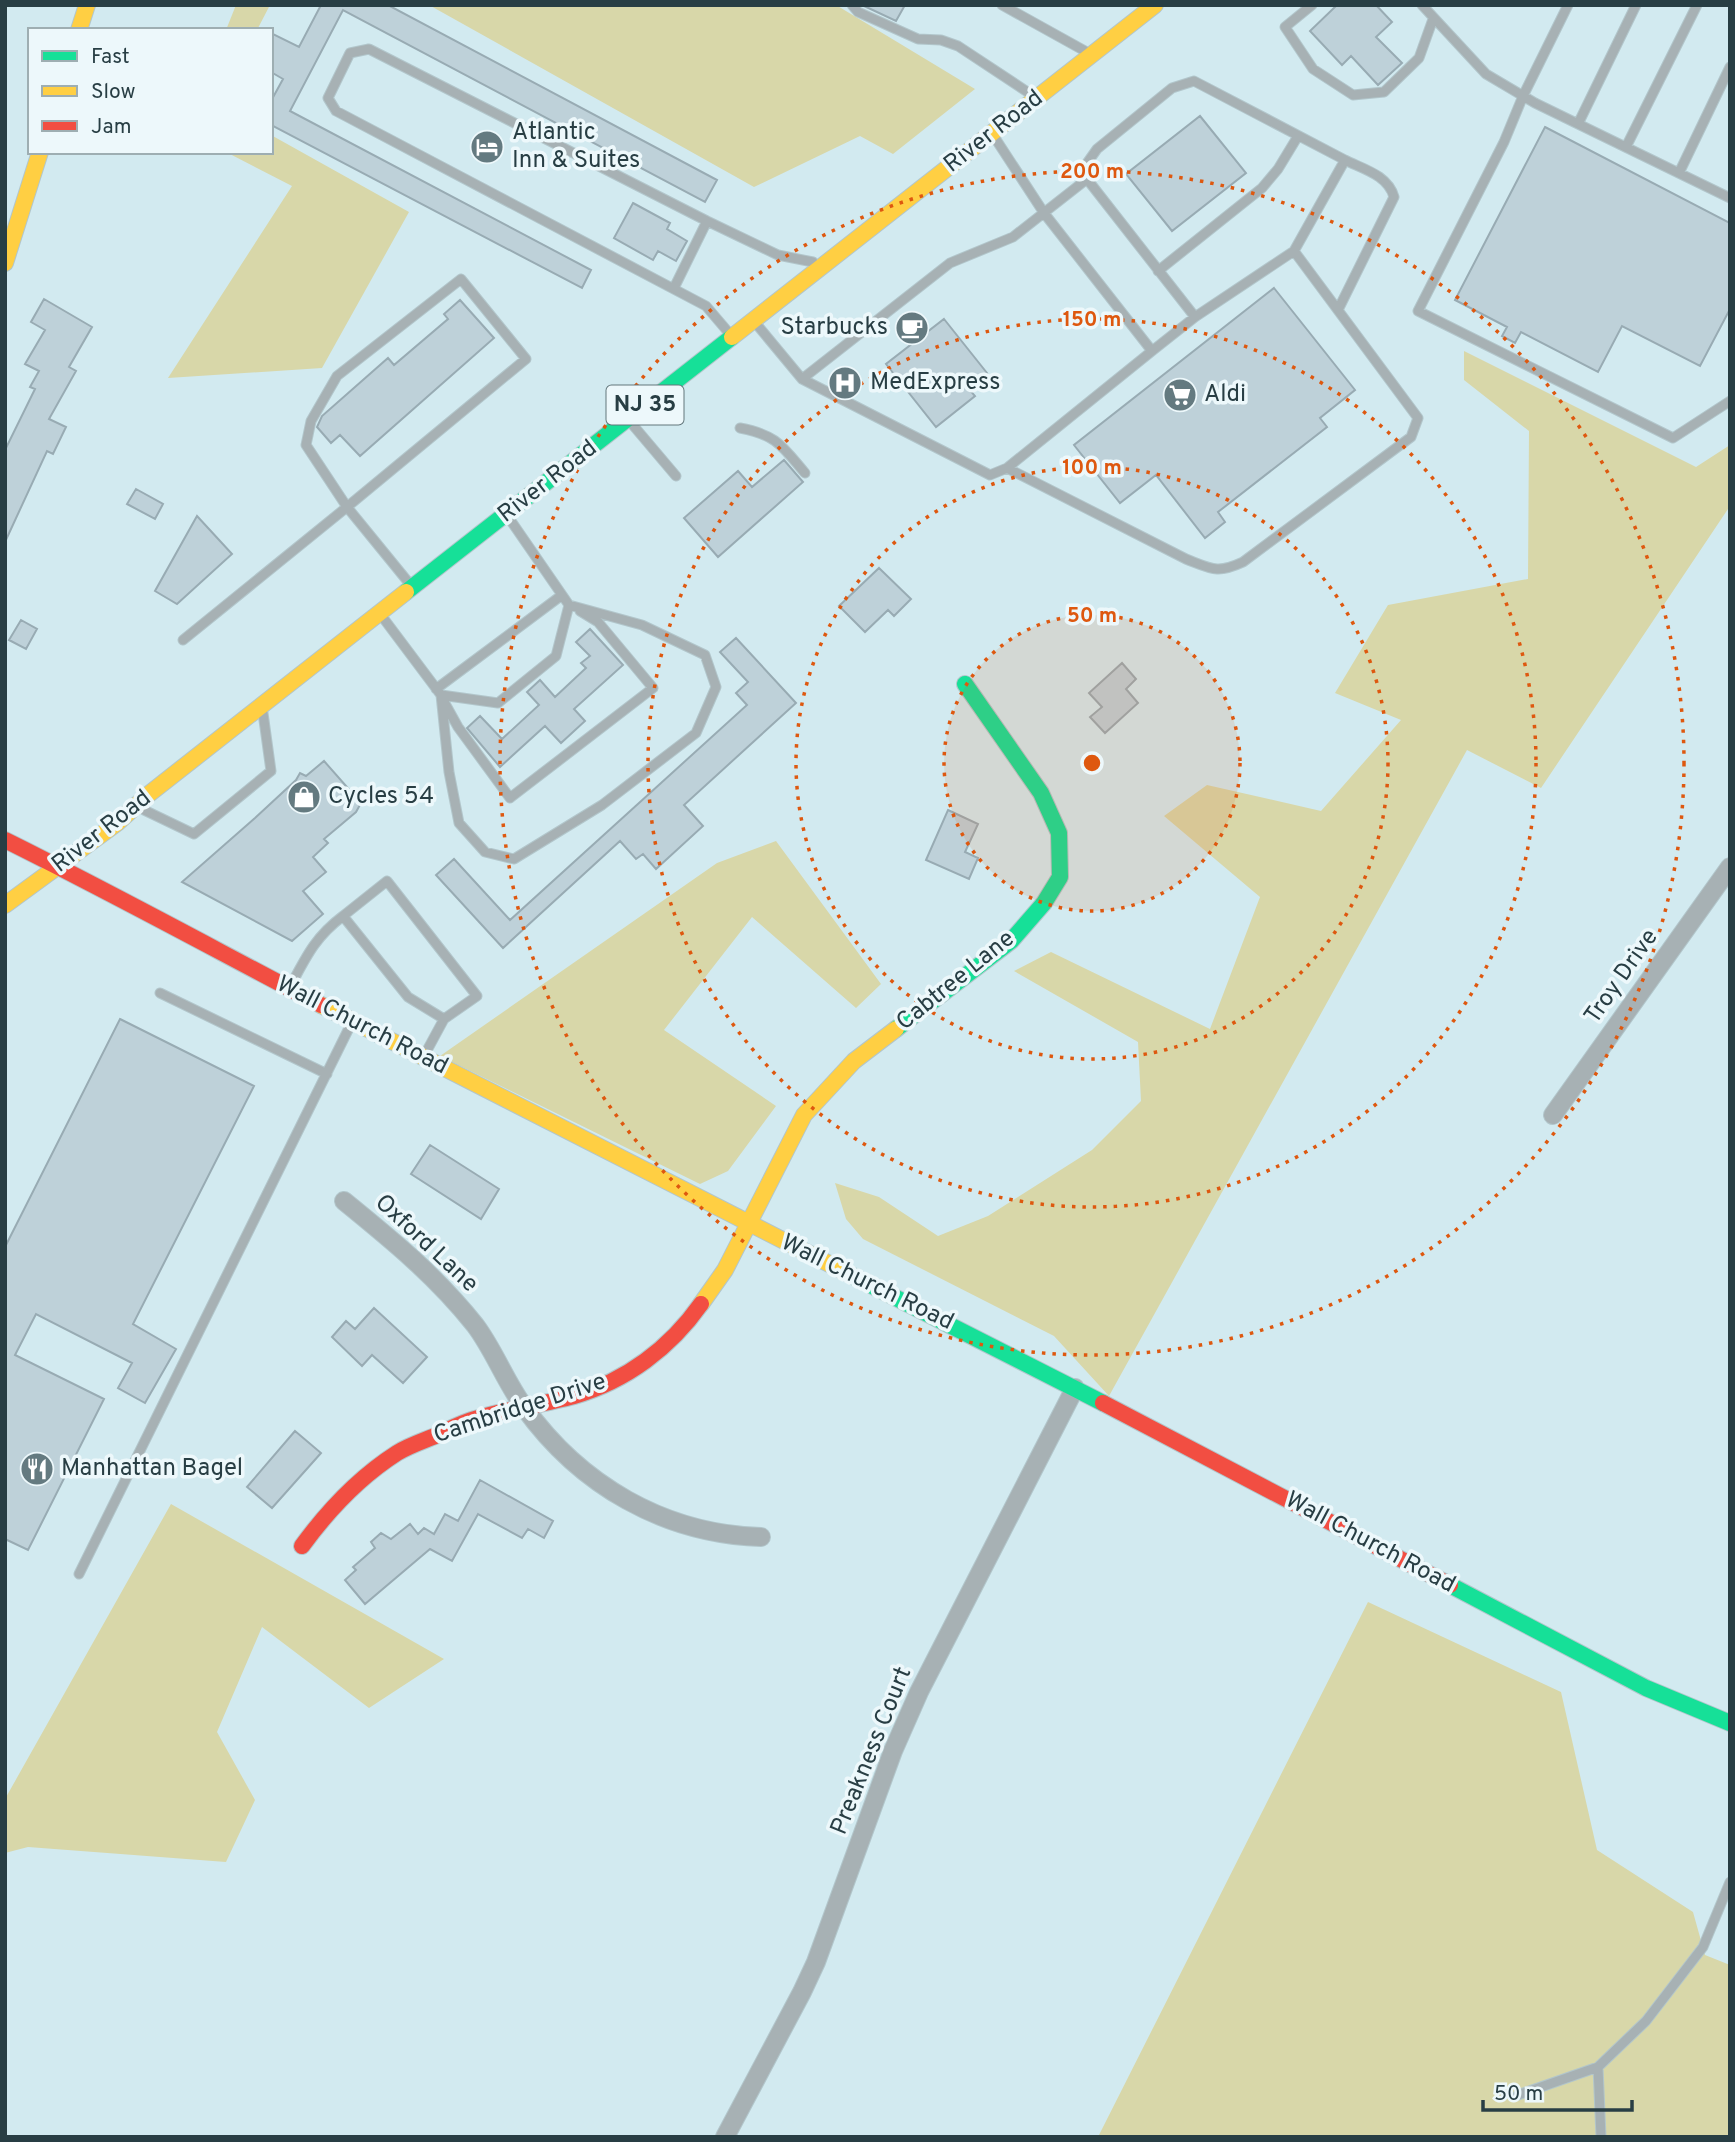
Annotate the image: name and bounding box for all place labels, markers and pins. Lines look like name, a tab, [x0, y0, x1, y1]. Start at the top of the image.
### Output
place label: Atlantic Inn & Suites	[512, 118, 640, 176]
hotel icon: Atlantic Inn & Suites	[468, 128, 506, 166]
cafe icon: Starbucks	[893, 309, 931, 347]
place label: Starbucks	[780, 313, 888, 343]
hospital icon: MedExpress	[826, 364, 864, 402]
place label: MedExpress	[870, 368, 1001, 398]
supermarket icon: Aldi	[1161, 376, 1199, 414]
place label: Aldi	[1204, 380, 1246, 410]
centre of rings	[1080, 751, 1104, 775]
shop icon: Cycles 54	[285, 778, 323, 816]
place label: Cycles 54	[328, 782, 434, 812]
restaurant icon: Manhattan Bagel	[18, 1450, 56, 1488]
place label: Manhattan Bagel	[61, 1454, 243, 1484]

